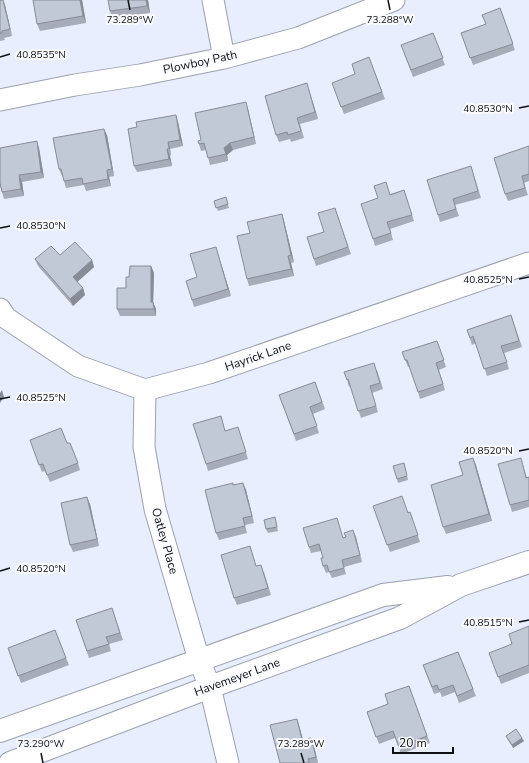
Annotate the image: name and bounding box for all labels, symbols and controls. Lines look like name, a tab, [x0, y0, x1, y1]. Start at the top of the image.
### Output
text: 73.289°W	[106, 13, 154, 27]
text: 73.288°W	[366, 13, 414, 27]
street label: Plowboy Path	[162, 46, 238, 78]
text: 40.8535°N	[16, 48, 66, 62]
text: 40.8530°N	[463, 102, 513, 116]
text: 40.8530°N	[16, 219, 66, 233]
text: 40.8525°N	[463, 273, 513, 287]
street label: Hayrick Lane	[223, 337, 293, 375]
text: 40.8525°N	[16, 391, 66, 405]
text: 40.8520°N	[463, 444, 513, 458]
street label: Oatley Place	[148, 506, 182, 576]
text: 40.8520°N	[16, 562, 66, 576]
text: 40.8515°N	[463, 616, 513, 630]
street label: Havemeyer Lane	[192, 654, 282, 700]
scale bar	[393, 729, 453, 755]
text: 20 m	[399, 735, 427, 751]
text: 73.290°W	[17, 737, 65, 751]
text: 73.289°W	[277, 737, 325, 751]

